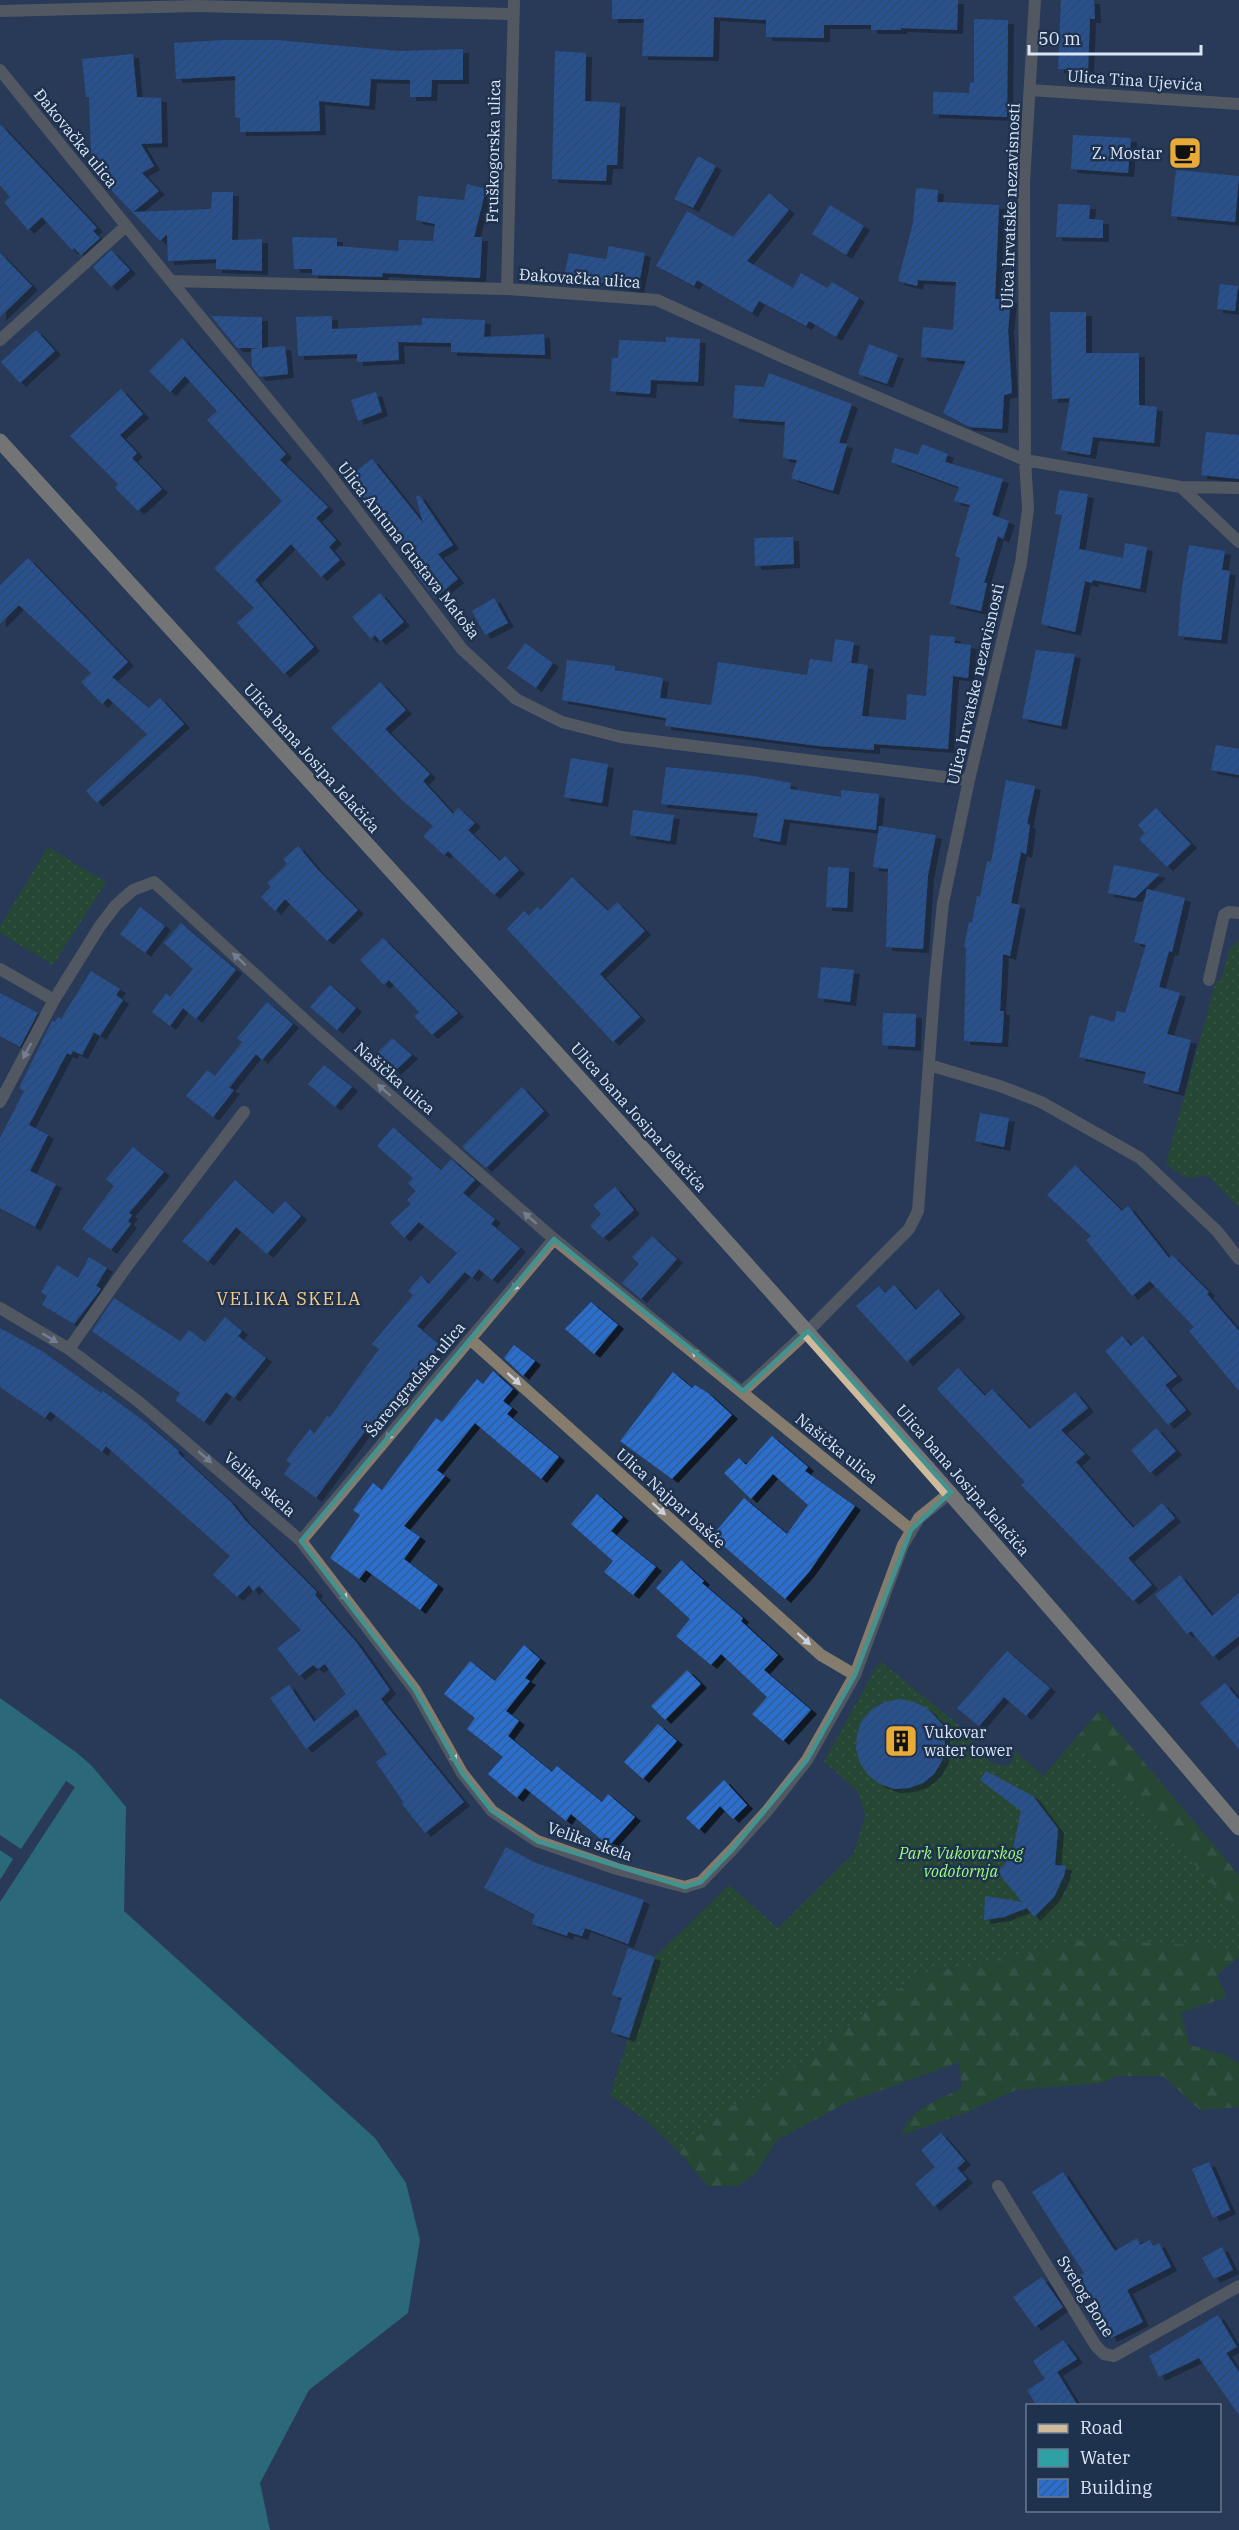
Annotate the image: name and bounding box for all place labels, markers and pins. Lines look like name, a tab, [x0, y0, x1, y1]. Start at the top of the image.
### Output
cafe icon: Z. Mostar	[1167, 135, 1203, 171]
place label: Z. Mostar	[1092, 143, 1162, 163]
place label: Vukovar water tower	[924, 1722, 1012, 1760]
building icon: Vukovar water tower	[883, 1723, 919, 1759]

